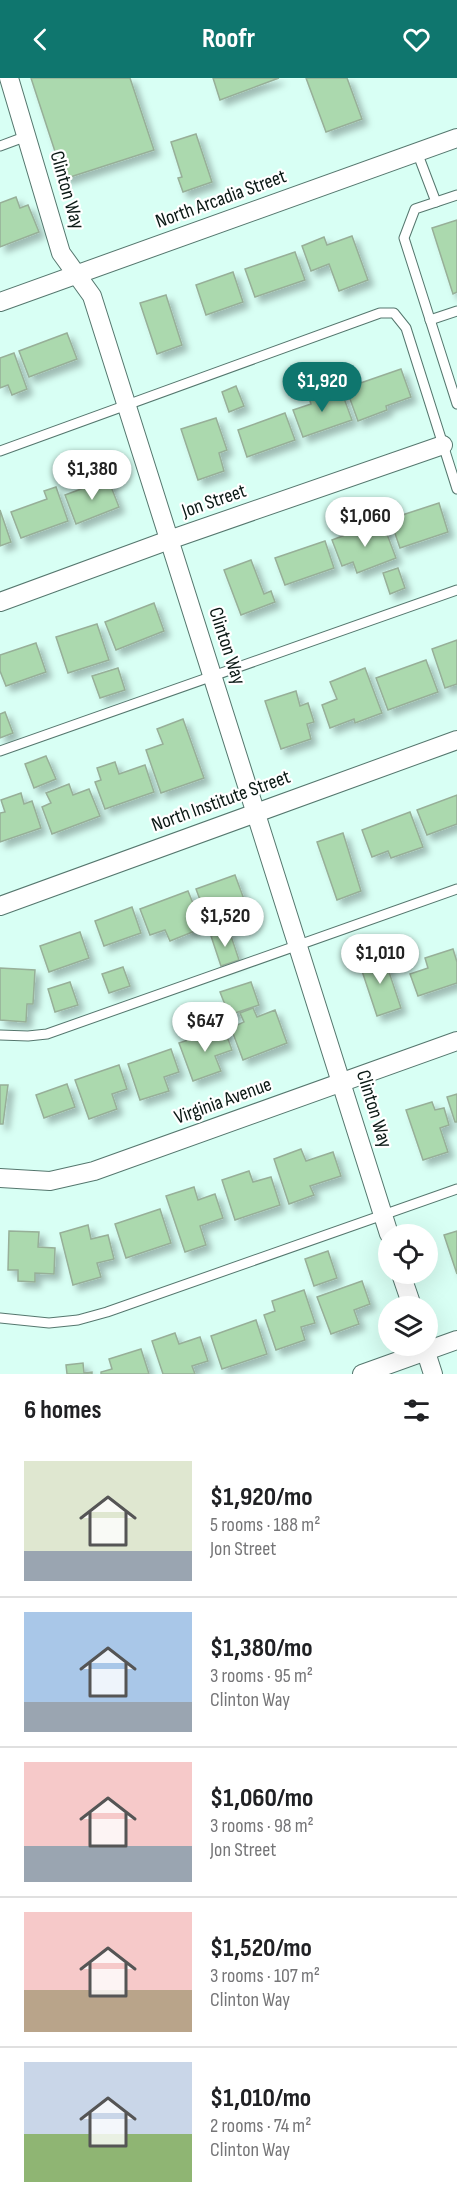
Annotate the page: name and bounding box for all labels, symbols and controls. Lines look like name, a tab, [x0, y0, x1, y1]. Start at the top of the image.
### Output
icon: back	[24, 23, 57, 56]
text: Roofr	[202, 23, 255, 55]
icon: heart	[400, 23, 433, 56]
street label: Clinton Way	[44, 148, 90, 232]
street label: North Arcadia Street	[152, 164, 290, 234]
pin: $1,920	[273, 362, 371, 413]
text: $1,920	[297, 369, 347, 393]
pin: $1,380	[43, 450, 141, 501]
text: $1,380	[67, 457, 118, 481]
street label: Jon Street	[178, 479, 249, 523]
pin: $1,060	[316, 497, 414, 548]
text: $1,060	[339, 504, 391, 528]
street label: Clinton Way	[203, 604, 251, 688]
street label: North Institute Street	[148, 765, 294, 837]
pin: $1,520	[176, 897, 274, 948]
text: $1,520	[200, 904, 250, 928]
pin: $1,010	[331, 934, 429, 985]
text: $1,010	[355, 941, 405, 965]
pin: $647	[169, 1002, 241, 1053]
text: $647	[186, 1009, 224, 1033]
street label: Clinton Way	[351, 1067, 397, 1151]
street label: Virginia Avenue	[171, 1072, 275, 1130]
map controls	[378, 1224, 438, 1356]
button: locate	[378, 1224, 438, 1284]
button: layers	[378, 1296, 438, 1356]
icon: filters	[400, 1394, 433, 1427]
text: 6 homes	[24, 1395, 102, 1426]
text: $1,920/mo	[210, 1482, 312, 1513]
icon: home	[72, 1485, 144, 1557]
text: 5 rooms · 188 m²	[210, 1513, 320, 1537]
text: Jon Street	[210, 1537, 276, 1561]
text: $1,380/mo	[210, 1633, 313, 1664]
icon: home	[72, 1636, 144, 1708]
text: 3 rooms · 95 m²	[210, 1664, 313, 1688]
text: Clinton Way	[210, 1688, 290, 1712]
text: $1,060/mo	[210, 1783, 313, 1814]
icon: home	[72, 1786, 144, 1858]
text: 3 rooms · 98 m²	[210, 1814, 314, 1838]
text: Jon Street	[210, 1838, 276, 1862]
text: $1,520/mo	[210, 1933, 312, 1964]
icon: home	[72, 1936, 144, 2008]
text: 3 rooms · 107 m²	[210, 1964, 320, 1988]
text: Clinton Way	[210, 1988, 290, 2012]
text: $1,010/mo	[210, 2083, 311, 2114]
icon: home	[72, 2086, 144, 2158]
text: 2 rooms · 74 m²	[210, 2114, 311, 2138]
text: Clinton Way	[210, 2138, 290, 2162]

